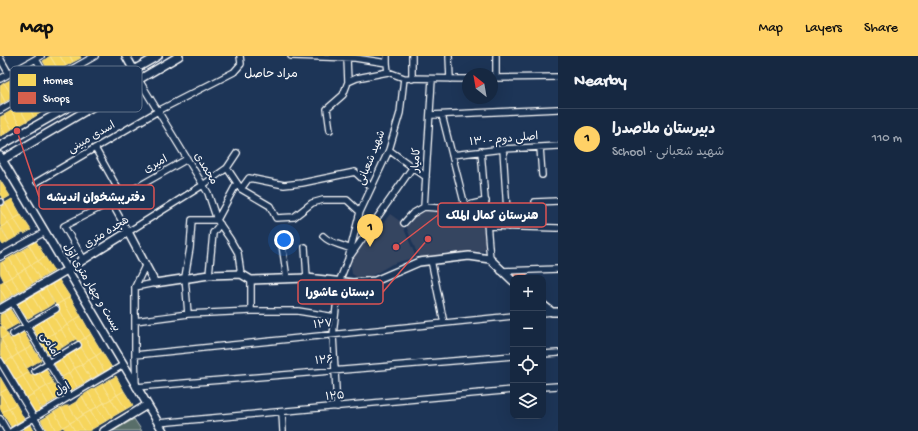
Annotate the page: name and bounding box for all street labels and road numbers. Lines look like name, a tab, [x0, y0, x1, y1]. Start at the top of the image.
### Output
street label: اسدی مبینی	[66, 119, 118, 156]
street label: شهید شعبانی	[355, 129, 388, 187]
street label: اصلی دوم - ۱۳۰	[469, 130, 539, 150]
street label: کامیار	[409, 147, 424, 174]
street label: محمدی	[191, 151, 219, 187]
street label: امیری	[142, 153, 170, 176]
street label: هجده متری	[82, 214, 132, 252]
street label: بیست و چهار متری اول	[60, 241, 123, 334]
street label: ۱۲۷	[313, 318, 333, 332]
street label: امامی	[37, 330, 62, 359]
street label: ۱۲۶	[314, 353, 334, 368]
street label: اول	[53, 380, 73, 399]
street label: ۱۲۵	[325, 390, 345, 404]

